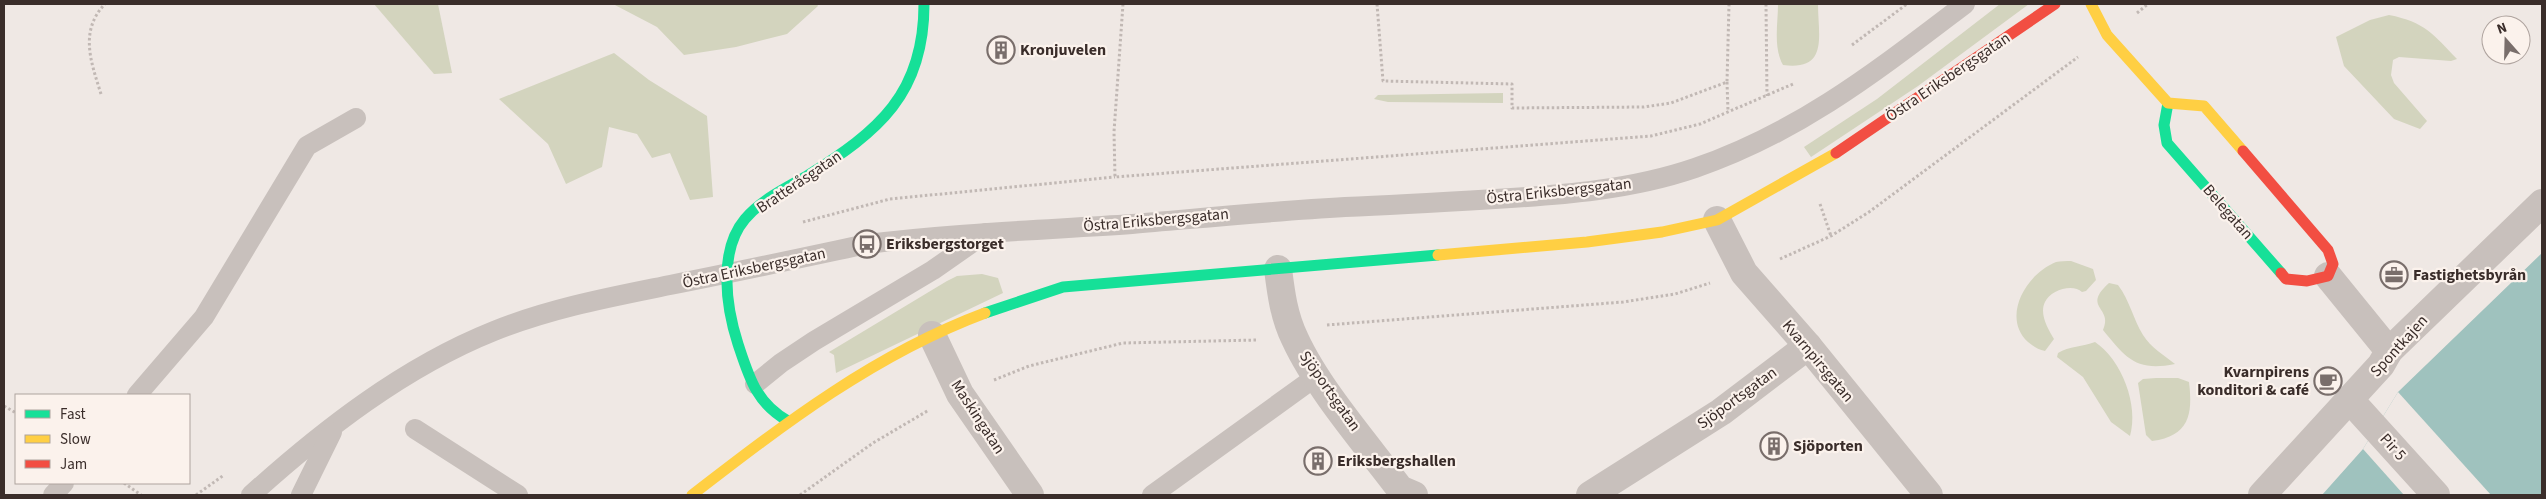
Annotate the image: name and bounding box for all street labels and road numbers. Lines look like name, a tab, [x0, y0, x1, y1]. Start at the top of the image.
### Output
street label: Östra Eriksbergsgatan	[1881, 27, 2015, 127]
street label: Bratteråsgatan	[752, 145, 846, 219]
street label: Östra Eriksbergsgatan	[1485, 172, 1633, 210]
street label: Belegatan	[2198, 180, 2258, 244]
street label: Östra Eriksbergsgatan	[1082, 203, 1230, 237]
street label: Östra Eriksbergsgatan	[680, 242, 828, 294]
street label: Spontkajen	[2365, 310, 2433, 382]
street label: Kvarnpirsgatan	[1777, 315, 1859, 407]
street label: Sjöportsgatan	[1294, 346, 1366, 436]
street label: Sjöportsgatan	[1693, 362, 1781, 434]
street label: Maskingatan	[946, 376, 1010, 458]
street label: Pir 5	[2375, 429, 2411, 465]

